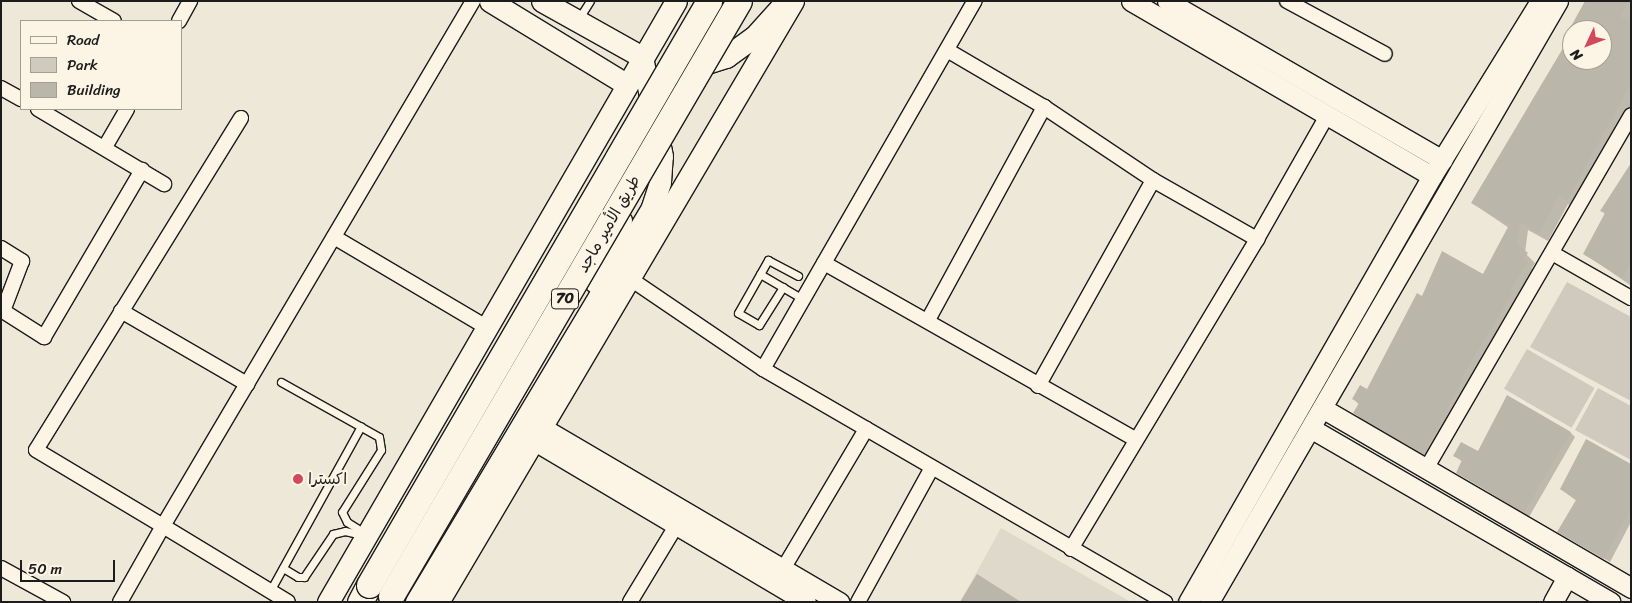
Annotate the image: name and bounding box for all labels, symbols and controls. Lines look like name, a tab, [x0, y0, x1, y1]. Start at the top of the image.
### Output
legend	[20, 20, 182, 110]
north arrow	[1562, 20, 1612, 70]
text: Road	[67, 27, 99, 53]
text: N	[1564, 43, 1589, 67]
text: Park	[67, 52, 98, 78]
text: Building	[67, 77, 121, 103]
street label: طريق الأمير ماجد	[573, 172, 645, 276]
road number: 70	[550, 286, 580, 312]
place label: اكسترا	[308, 469, 347, 489]
marker: اكسترا	[292, 473, 304, 485]
scale bar	[22, 550, 118, 582]
text: 50 m	[28, 556, 62, 582]

